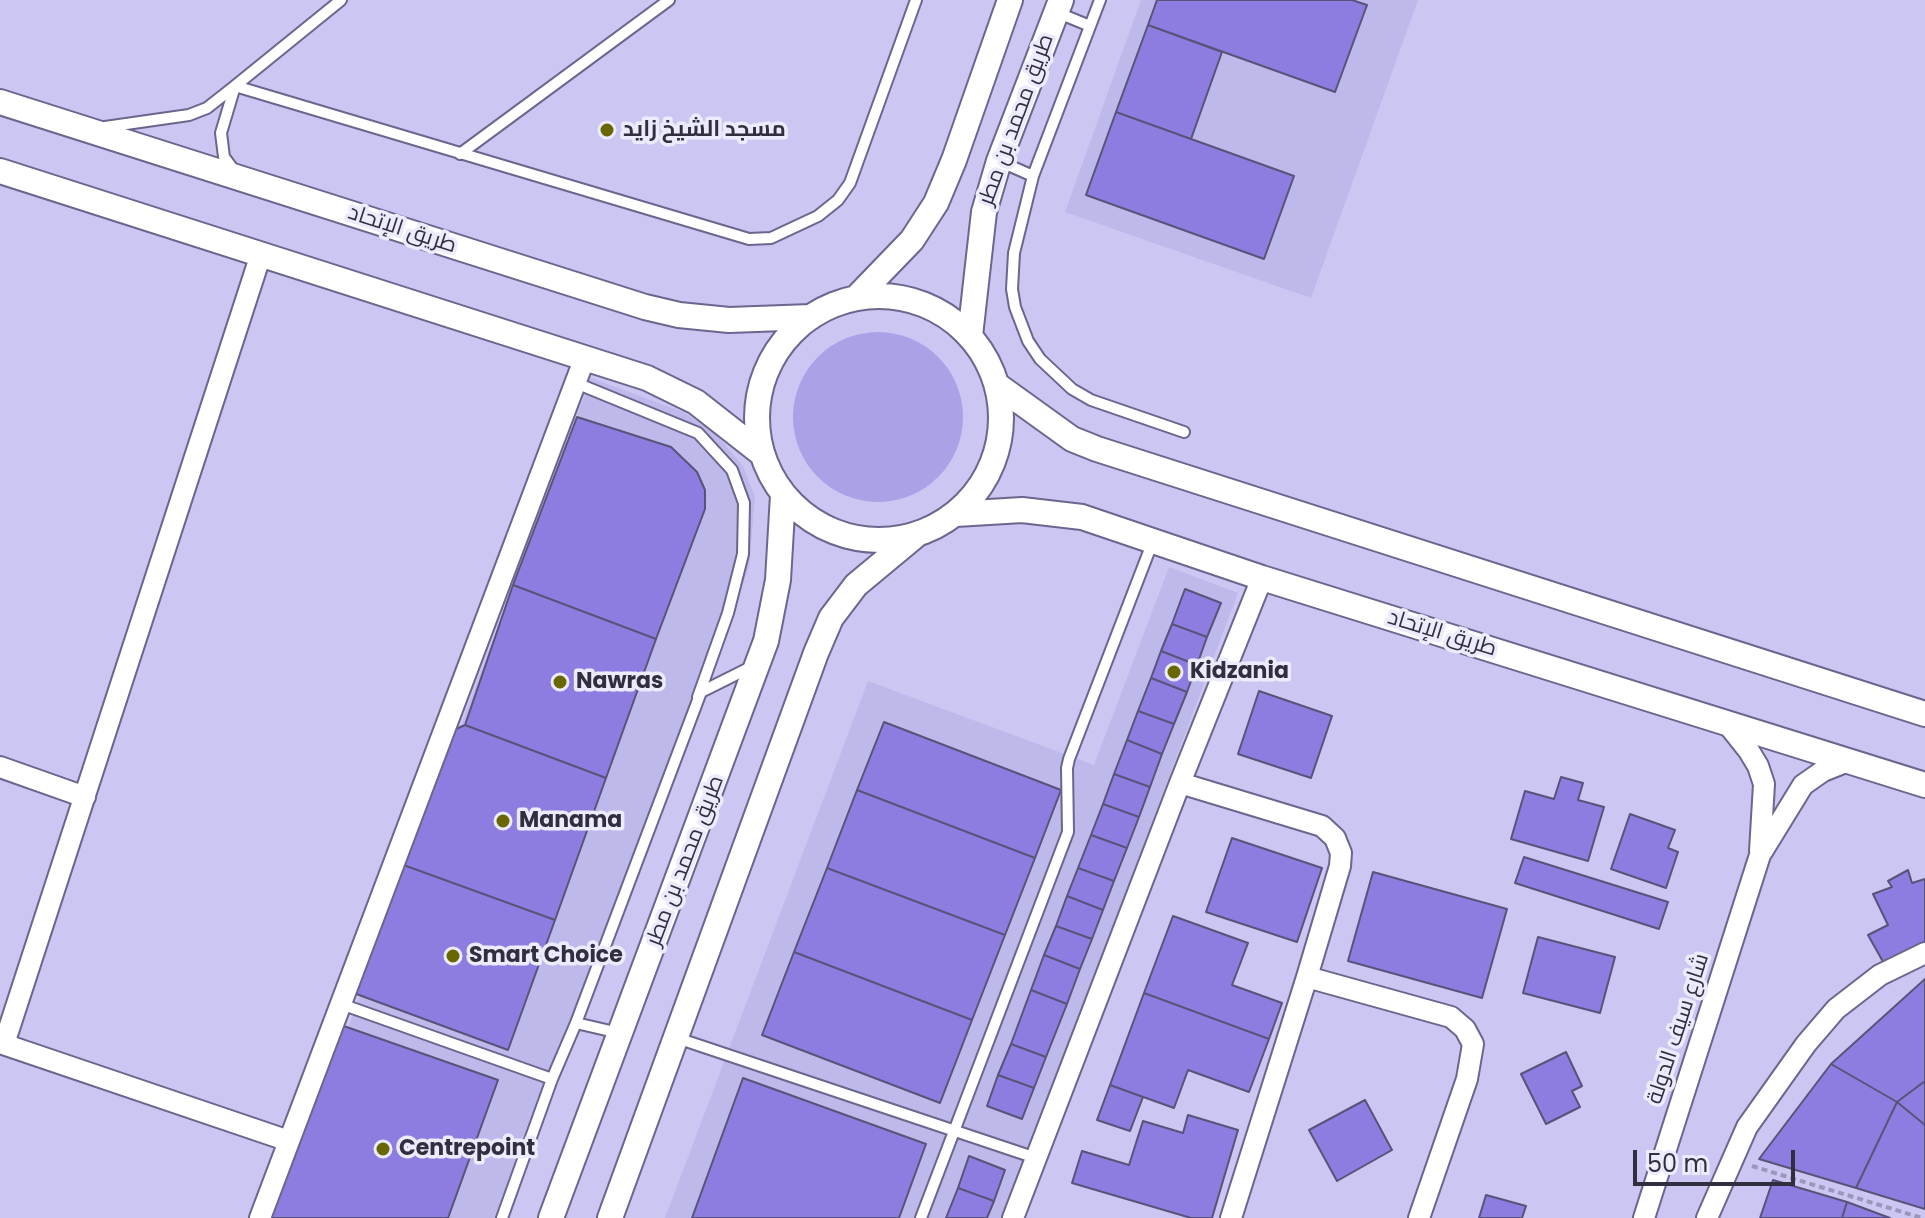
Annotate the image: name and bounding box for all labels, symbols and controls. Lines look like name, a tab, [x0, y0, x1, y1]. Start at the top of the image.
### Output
street label: طريق محمد بن مطر	[974, 31, 1060, 209]
place label: مسجد الشيخ زايد	[623, 117, 786, 143]
marker: مسجد الشيخ زايد	[598, 121, 616, 139]
street label: طريق اﻹتحاد	[344, 200, 460, 260]
street label: طريق اﻹتحاد	[1384, 605, 1500, 663]
place label: Kidzania	[1190, 659, 1289, 685]
marker: Kidzania	[1165, 663, 1183, 681]
place label: Nawras	[576, 669, 663, 695]
marker: Nawras	[551, 673, 569, 691]
street label: طريق محمد بن مطر	[641, 772, 731, 950]
place label: Manama	[519, 808, 622, 834]
marker: Manama	[494, 812, 512, 830]
place label: Smart Choice	[469, 943, 623, 969]
marker: Smart Choice	[444, 947, 462, 965]
street label: شارع سيف الدولة	[1642, 950, 1716, 1108]
scale bar	[1637, 1134, 1799, 1184]
place label: Centrepoint	[399, 1136, 535, 1162]
marker: Centrepoint	[374, 1140, 392, 1158]
text: 50 m	[1647, 1147, 1708, 1180]

